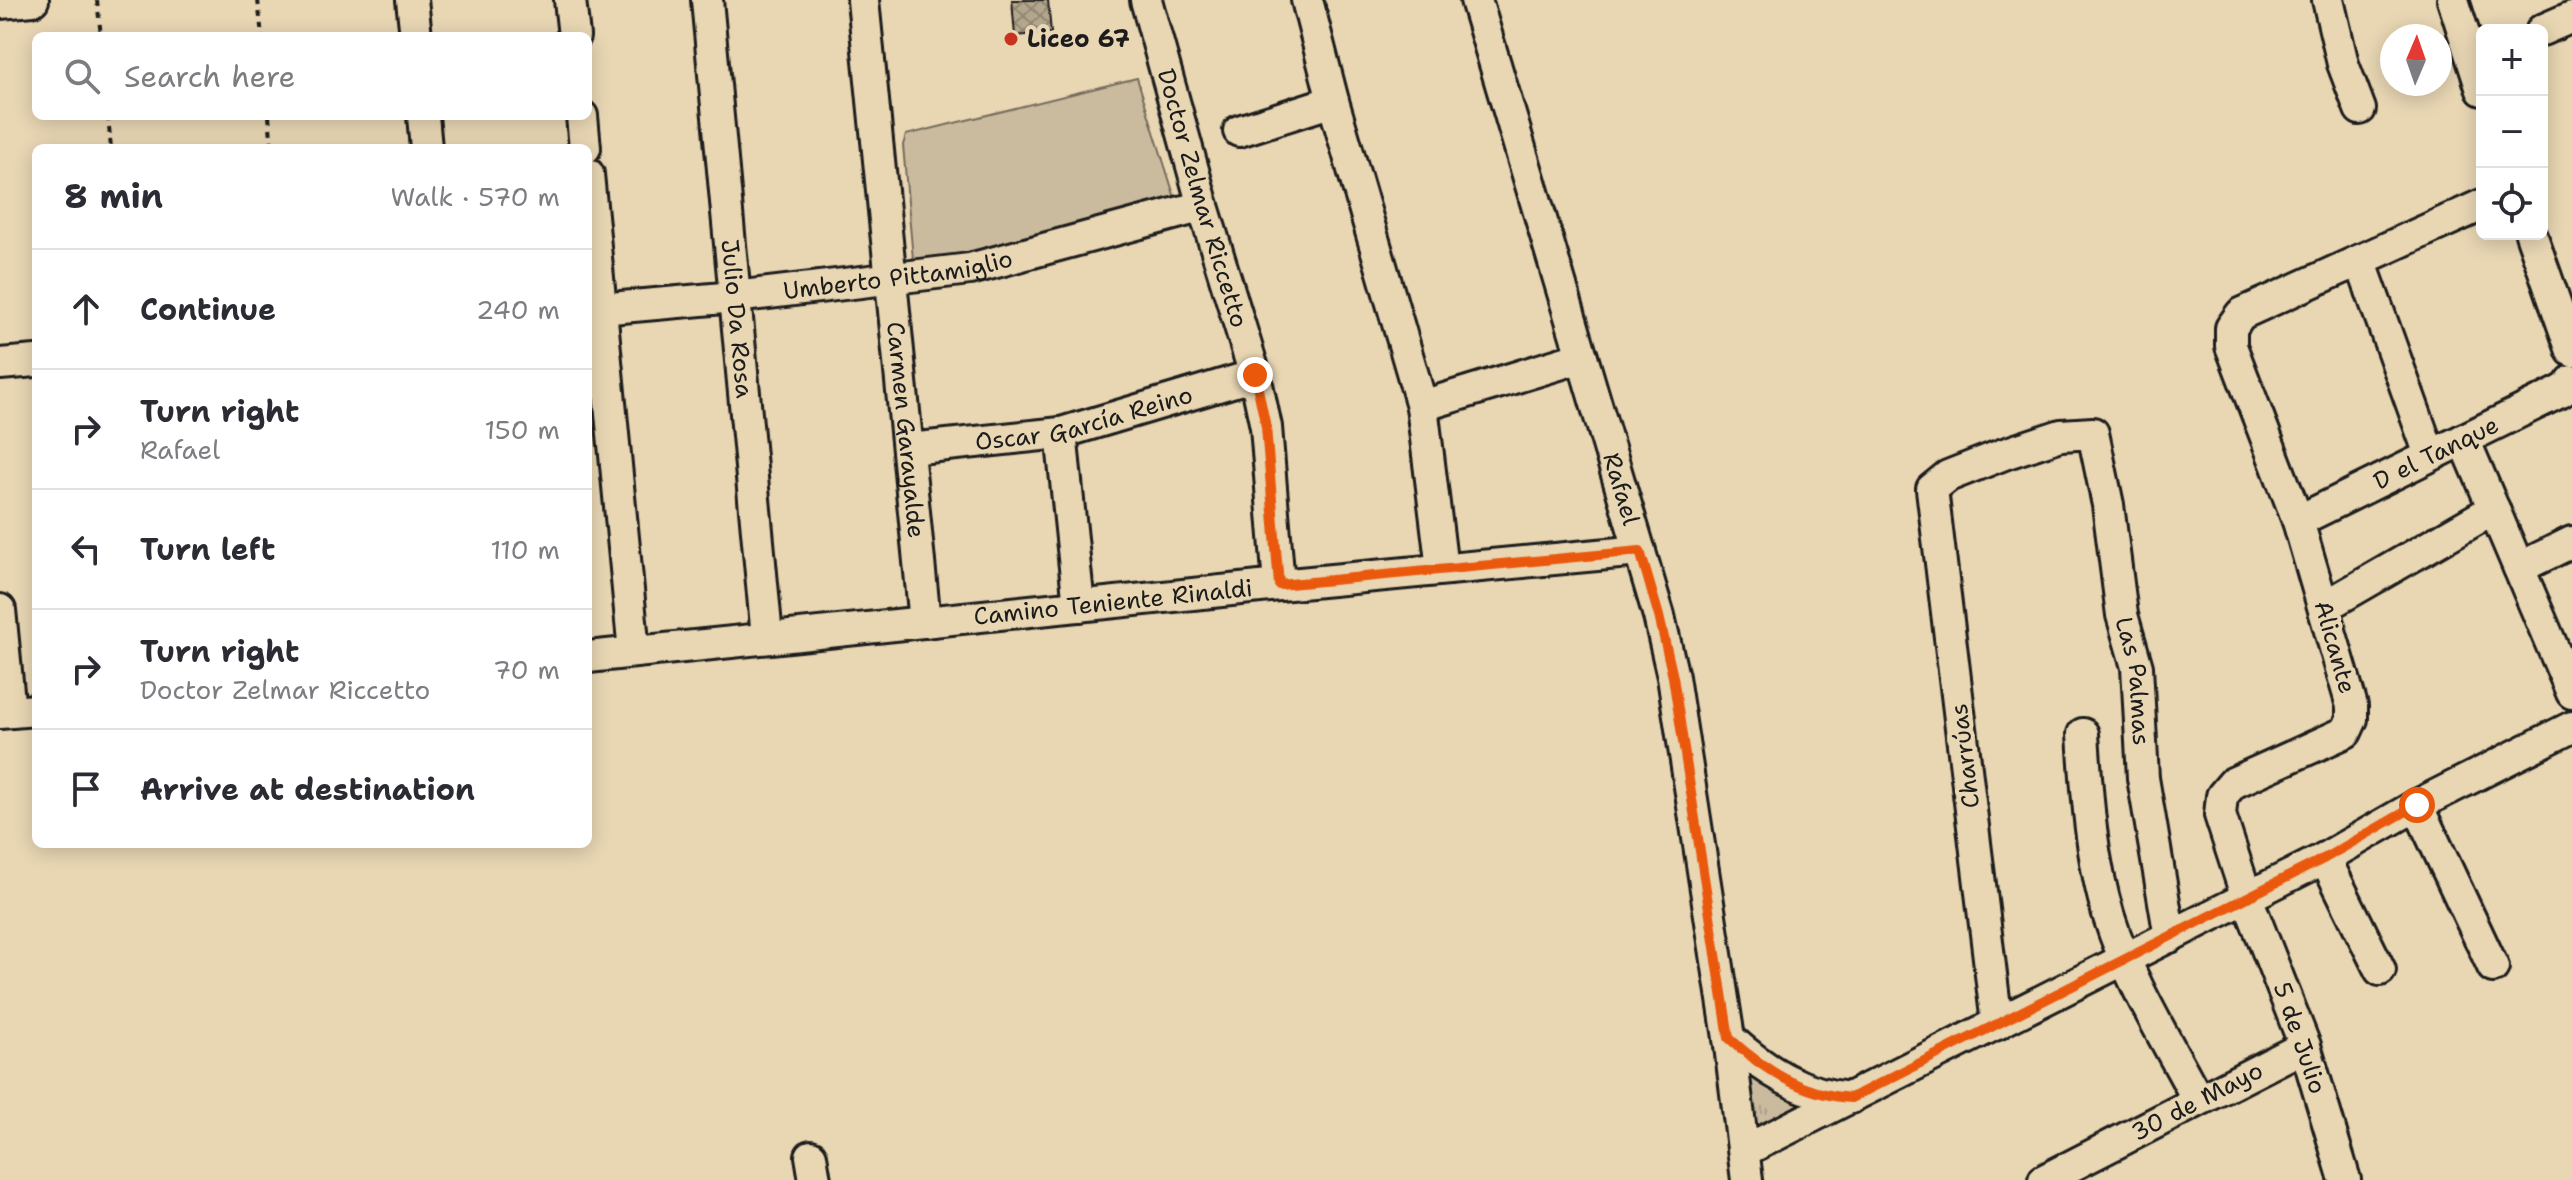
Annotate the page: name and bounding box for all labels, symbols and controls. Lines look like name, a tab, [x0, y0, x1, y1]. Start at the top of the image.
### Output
place label: Liceo 67	[1027, 23, 1130, 55]
north arrow	[2380, 24, 2452, 96]
map controls	[2476, 24, 2548, 240]
button: +	[2476, 24, 2548, 96]
marker: Liceo 67	[1002, 30, 1020, 48]
search box	[32, 32, 592, 120]
icon: search	[60, 54, 104, 98]
text: Search here	[124, 56, 295, 97]
street label: Doctor Zelmar Riccetto	[1150, 65, 1255, 331]
button: −	[2476, 96, 2548, 168]
button: locate	[2476, 168, 2548, 240]
text: 8 min	[64, 173, 163, 219]
text: Walk · 570 m	[390, 179, 560, 214]
street label: Julio Da Rosa	[714, 238, 760, 400]
street label: Umberto Pittamiglio	[781, 242, 1016, 307]
icon: ahead	[64, 287, 108, 331]
text: Continue	[140, 289, 276, 330]
text: 240 m	[476, 292, 560, 327]
street label: Carmen Garayalde	[879, 320, 933, 540]
route end	[1237, 357, 1273, 393]
street label: Oscar García Reino	[974, 379, 1196, 458]
text: Turn right	[140, 391, 299, 432]
icon: right	[64, 407, 108, 451]
street label: D el Tanque	[2368, 409, 2504, 497]
text: 150 m	[484, 412, 560, 447]
text: Rafael	[140, 432, 220, 467]
street label: Rafael	[1595, 449, 1647, 530]
icon: left	[64, 527, 108, 571]
text: Turn left	[140, 529, 275, 570]
text: 110 m	[490, 532, 560, 567]
street label: Camino Teniente Rinaldi	[972, 572, 1254, 633]
street label: Alicante	[2306, 597, 2364, 697]
street label: Las Palmas	[2107, 613, 2157, 746]
text: Turn right	[140, 631, 299, 672]
icon: right	[64, 647, 108, 691]
text: 70 m	[493, 652, 560, 687]
text: Doctor Zelmar Riccetto	[140, 672, 430, 707]
street label: Charrúas	[1943, 702, 1987, 810]
icon: arrive	[64, 767, 108, 811]
text: Arrive at destination	[140, 769, 475, 810]
route start	[2399, 787, 2435, 823]
street label: 5 de Julio	[2266, 978, 2334, 1098]
street label: 30 de Mayo	[2126, 1054, 2268, 1149]

